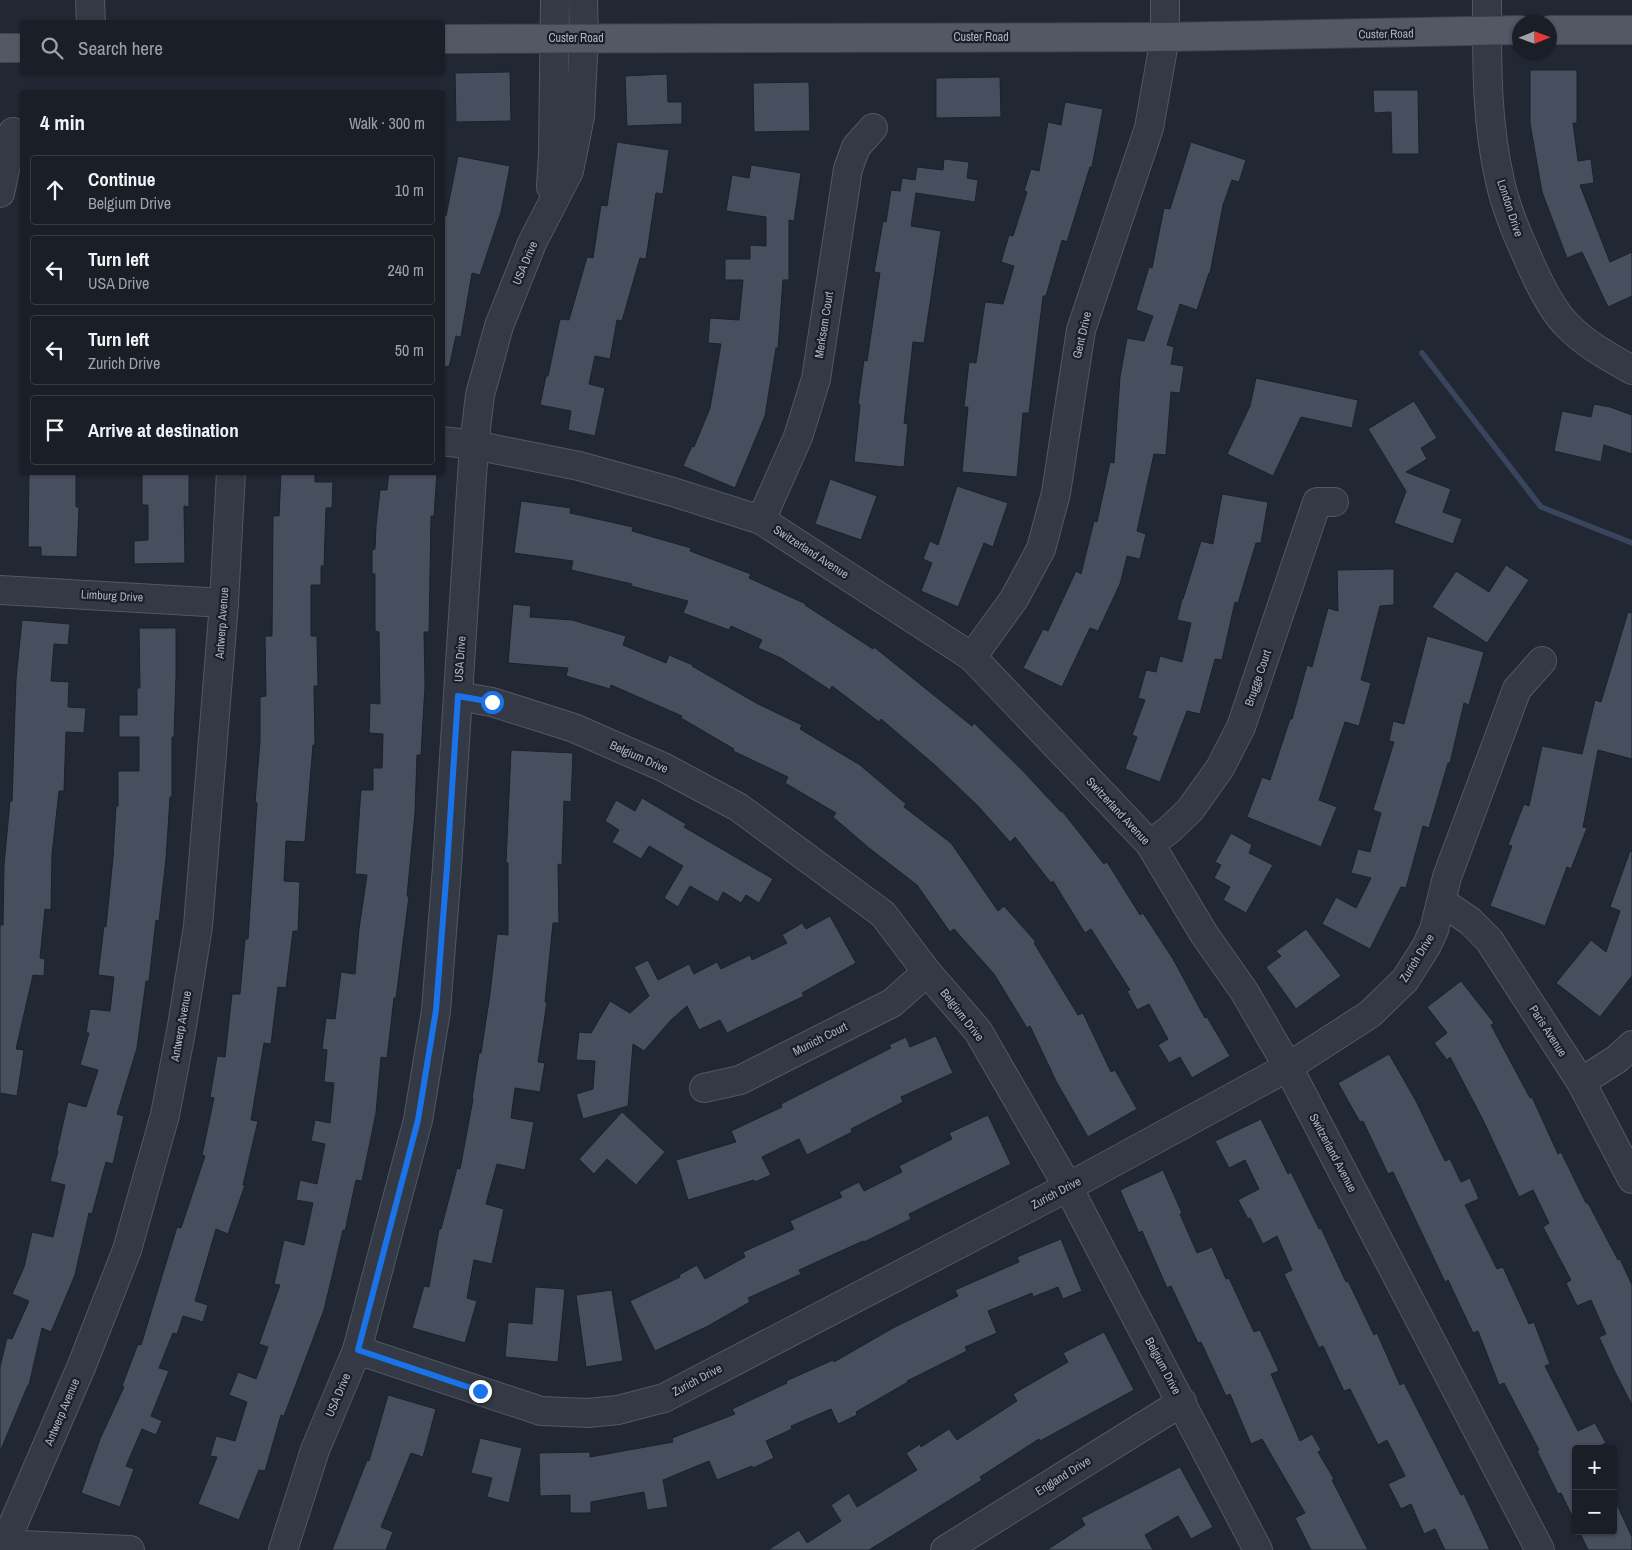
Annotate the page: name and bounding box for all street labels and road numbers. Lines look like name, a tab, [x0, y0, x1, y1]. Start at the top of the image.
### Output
street label: Custer Road	[1358, 26, 1414, 42]
street label: Custer Road	[953, 29, 1009, 45]
street label: Custer Road	[548, 30, 604, 46]
street label: London Drive	[1493, 177, 1527, 239]
street label: USA Drive	[509, 239, 541, 287]
street label: Merksem Court	[811, 290, 837, 359]
street label: Gent Drive	[1069, 310, 1095, 360]
street label: Switzerland Avenue	[770, 522, 852, 582]
street label: Limburg Drive	[80, 586, 144, 606]
street label: Antwerp Avenue	[211, 587, 232, 660]
street label: USA Drive	[450, 636, 470, 682]
street label: Brugge Court	[1241, 647, 1275, 708]
street label: Belgium Drive	[607, 737, 671, 777]
street label: Switzerland Avenue	[1083, 774, 1153, 848]
street label: Zurich Drive	[1396, 931, 1438, 985]
street label: Belgium Drive	[937, 986, 987, 1044]
street label: Antwerp Avenue	[167, 989, 195, 1064]
street label: Paris Avenue	[1525, 1002, 1571, 1060]
street label: Munich Court	[790, 1018, 850, 1060]
street label: Switzerland Avenue	[1306, 1111, 1360, 1195]
street label: Zurich Drive	[1028, 1173, 1084, 1213]
street label: Belgium Drive	[1141, 1335, 1185, 1397]
street label: Zurich Drive	[669, 1360, 725, 1400]
street label: USA Drive	[322, 1371, 354, 1419]
street label: Antwerp Avenue	[40, 1376, 83, 1449]
street label: England Drive	[1032, 1453, 1094, 1499]

